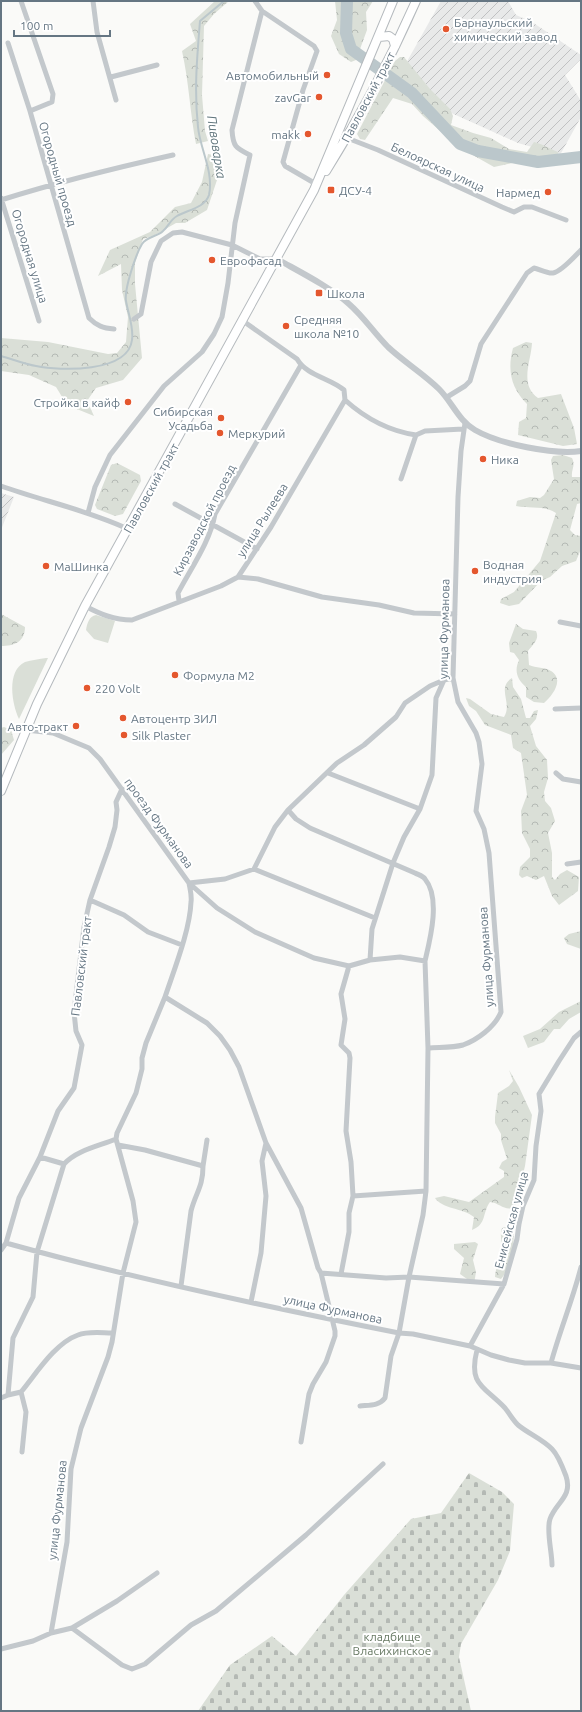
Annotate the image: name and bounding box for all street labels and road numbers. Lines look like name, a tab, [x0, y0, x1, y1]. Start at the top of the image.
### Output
street label: Павловский тракт	[339, 49, 398, 144]
street label: Огородный проезд	[37, 120, 79, 228]
street label: Белоярская улица	[389, 140, 487, 194]
street label: Огородная улица	[10, 207, 50, 305]
street label: Павловский тракт	[121, 440, 181, 535]
street label: Кирзаводской проезд	[170, 462, 238, 578]
street label: улица Рылеева	[234, 481, 290, 559]
street label: улица Фурманова	[437, 579, 451, 679]
street label: проезд Фурманова	[122, 776, 196, 870]
street label: улица Фурманова	[476, 906, 496, 1008]
street label: Павловский тракт	[68, 915, 94, 1017]
street label: Енисейская улица	[492, 1170, 530, 1270]
street label: улица Фурманова	[283, 1292, 383, 1326]
street label: улица Фурманова	[45, 1459, 69, 1561]

